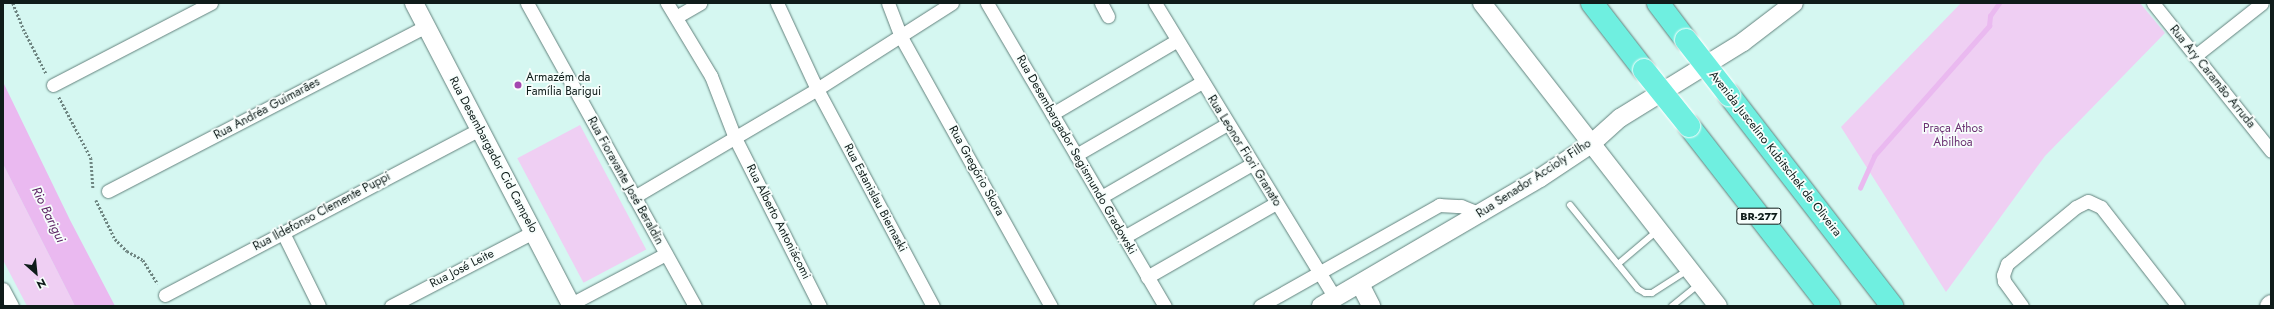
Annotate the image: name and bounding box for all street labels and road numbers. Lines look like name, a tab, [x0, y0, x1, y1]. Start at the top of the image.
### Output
street label: Rua Ary Caramão Arruda	[2166, 23, 2258, 131]
street label: Rua Desembargador Segismundo Gradowski	[1013, 53, 1139, 257]
street label: Avenida Juscelino Kubitschek de Oliveira	[1706, 68, 1844, 240]
street label: Rua Desembargador Cid Campelo	[446, 74, 540, 236]
street label: Rua Andréa Guimarães	[212, 75, 322, 143]
street label: Rua Leonor Fiori Granato	[1204, 93, 1284, 209]
street label: Rua Fioravante José Beraldin	[584, 115, 666, 247]
street label: Rua Gregório Skora	[945, 123, 1007, 219]
street label: Rua Senador Accioly Filho	[1474, 137, 1594, 221]
street label: Rua Estanislau Biernaski	[840, 141, 910, 255]
street label: Rua Alberto Antoniácomi	[743, 162, 813, 282]
street label: Rua Ildefonso Clemente Puppi	[251, 170, 393, 254]
road number: BR-277	[1736, 207, 1782, 225]
street label: Rua José Leite	[427, 247, 497, 291]

